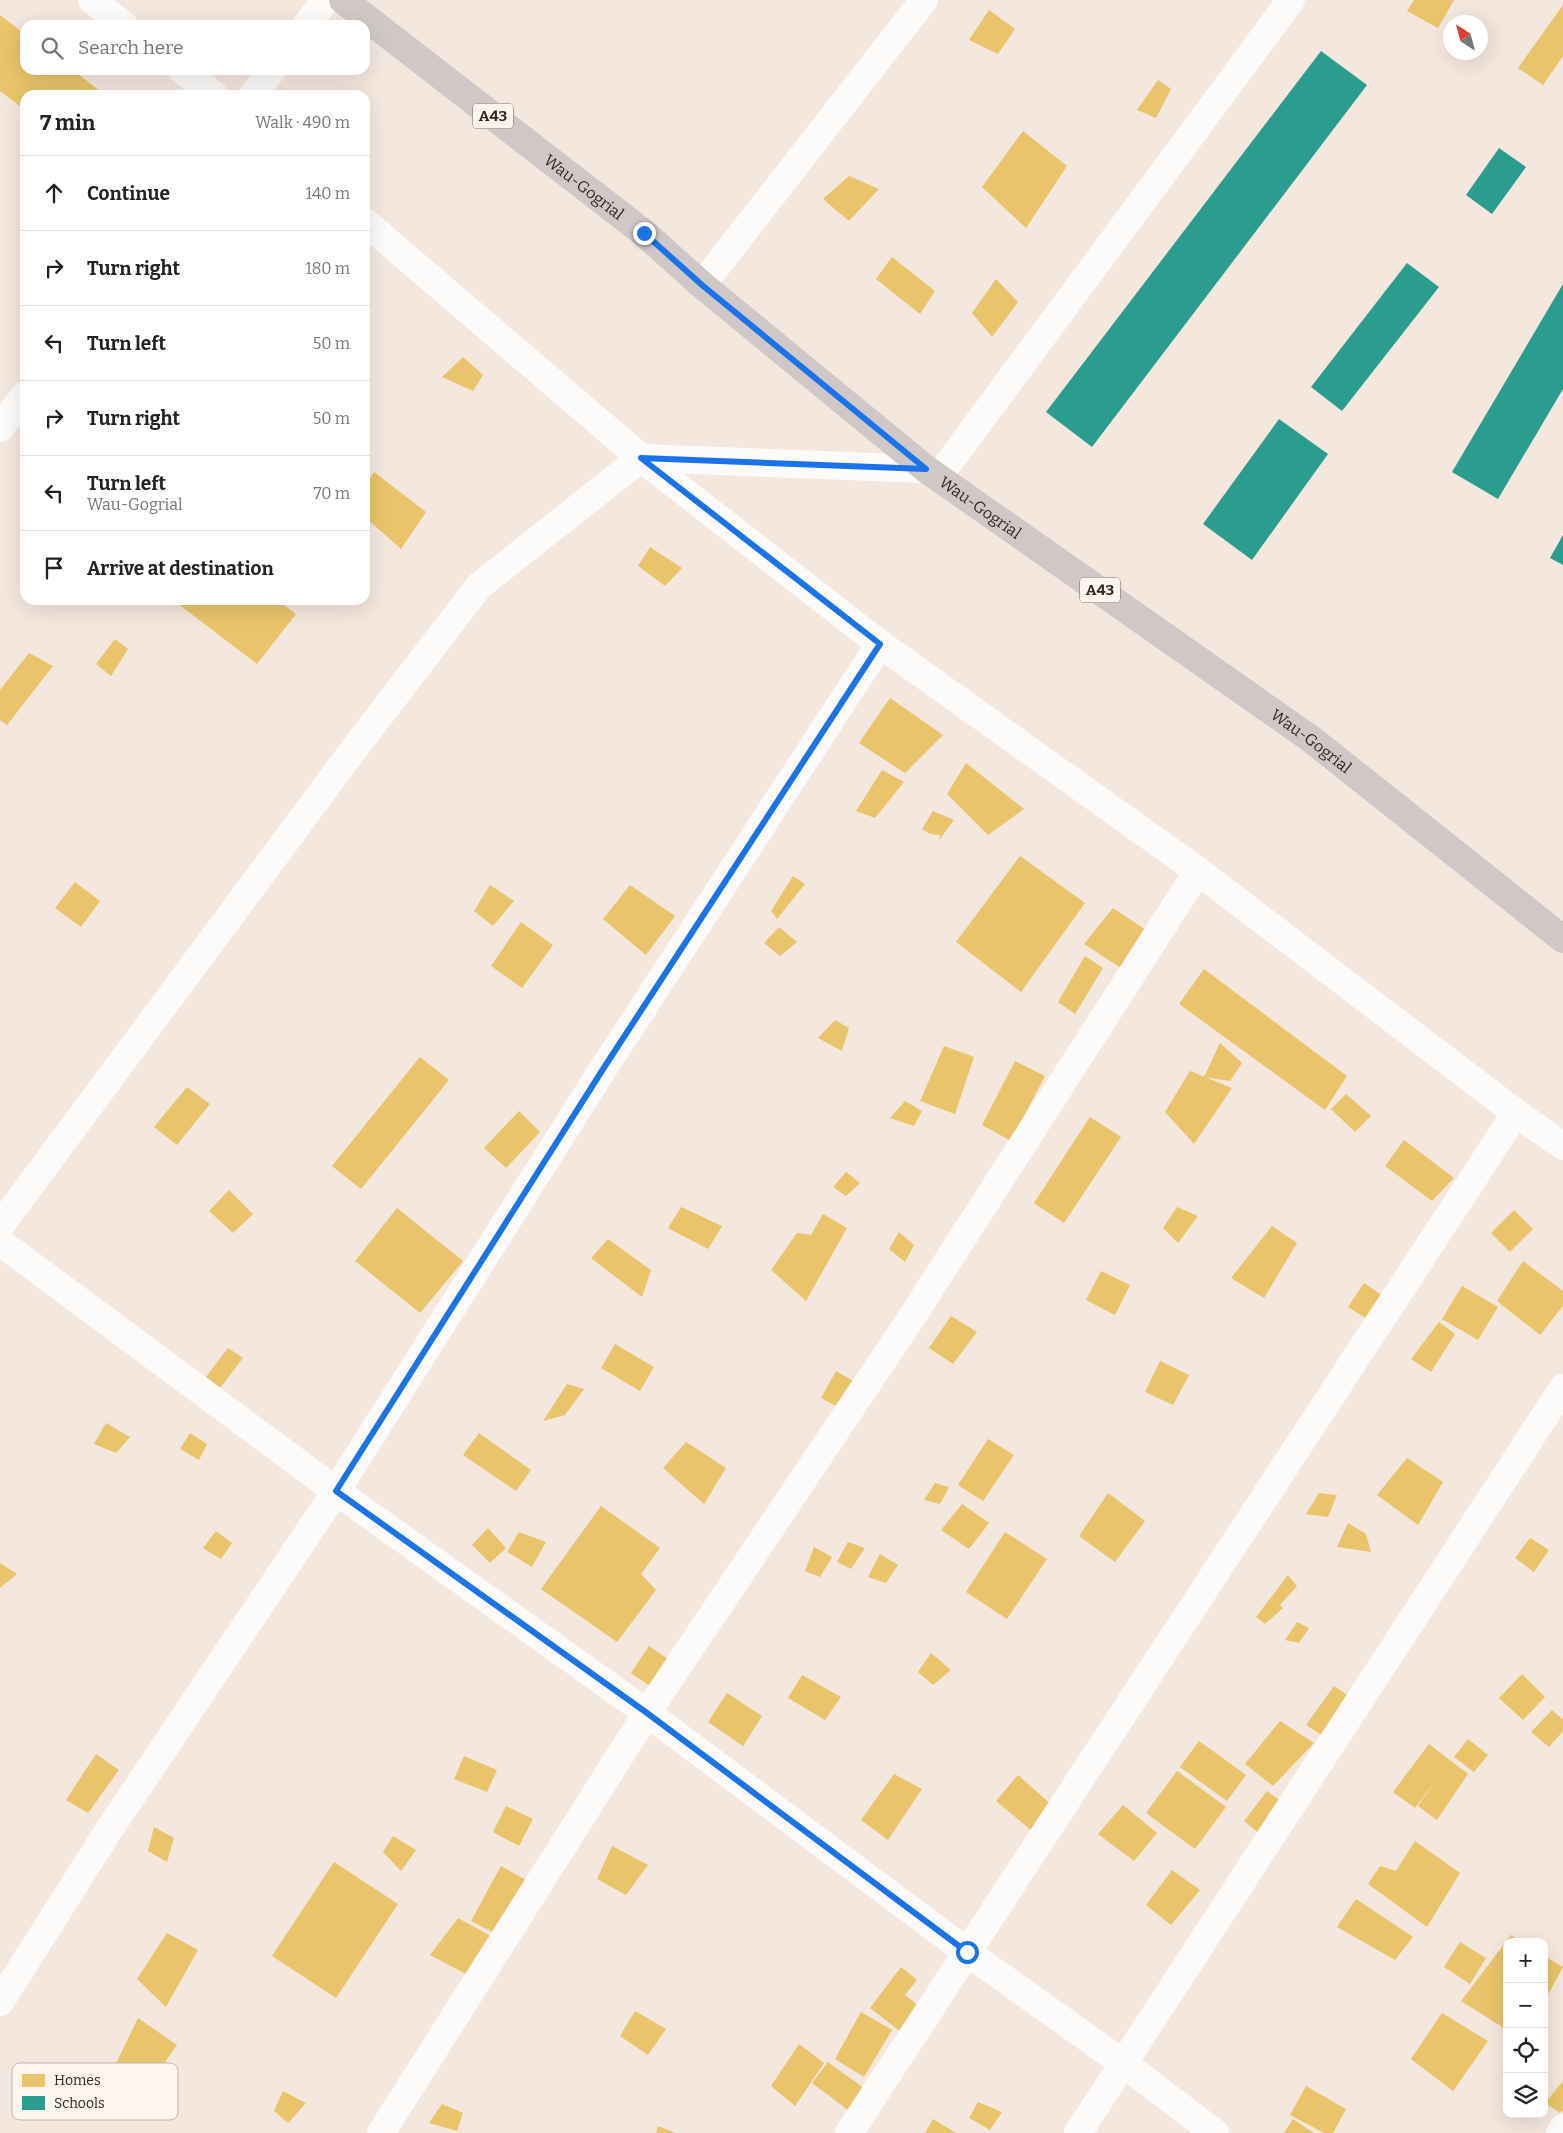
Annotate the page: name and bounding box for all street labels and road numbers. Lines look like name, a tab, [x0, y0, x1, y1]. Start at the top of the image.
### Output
road number: A43	[473, 104, 513, 128]
street label: Wau-Gogrial	[540, 150, 628, 224]
street label: Wau-Gogrial	[936, 472, 1025, 543]
road number: A43	[1080, 578, 1120, 602]
street label: Wau-Gogrial	[1267, 705, 1355, 778]

